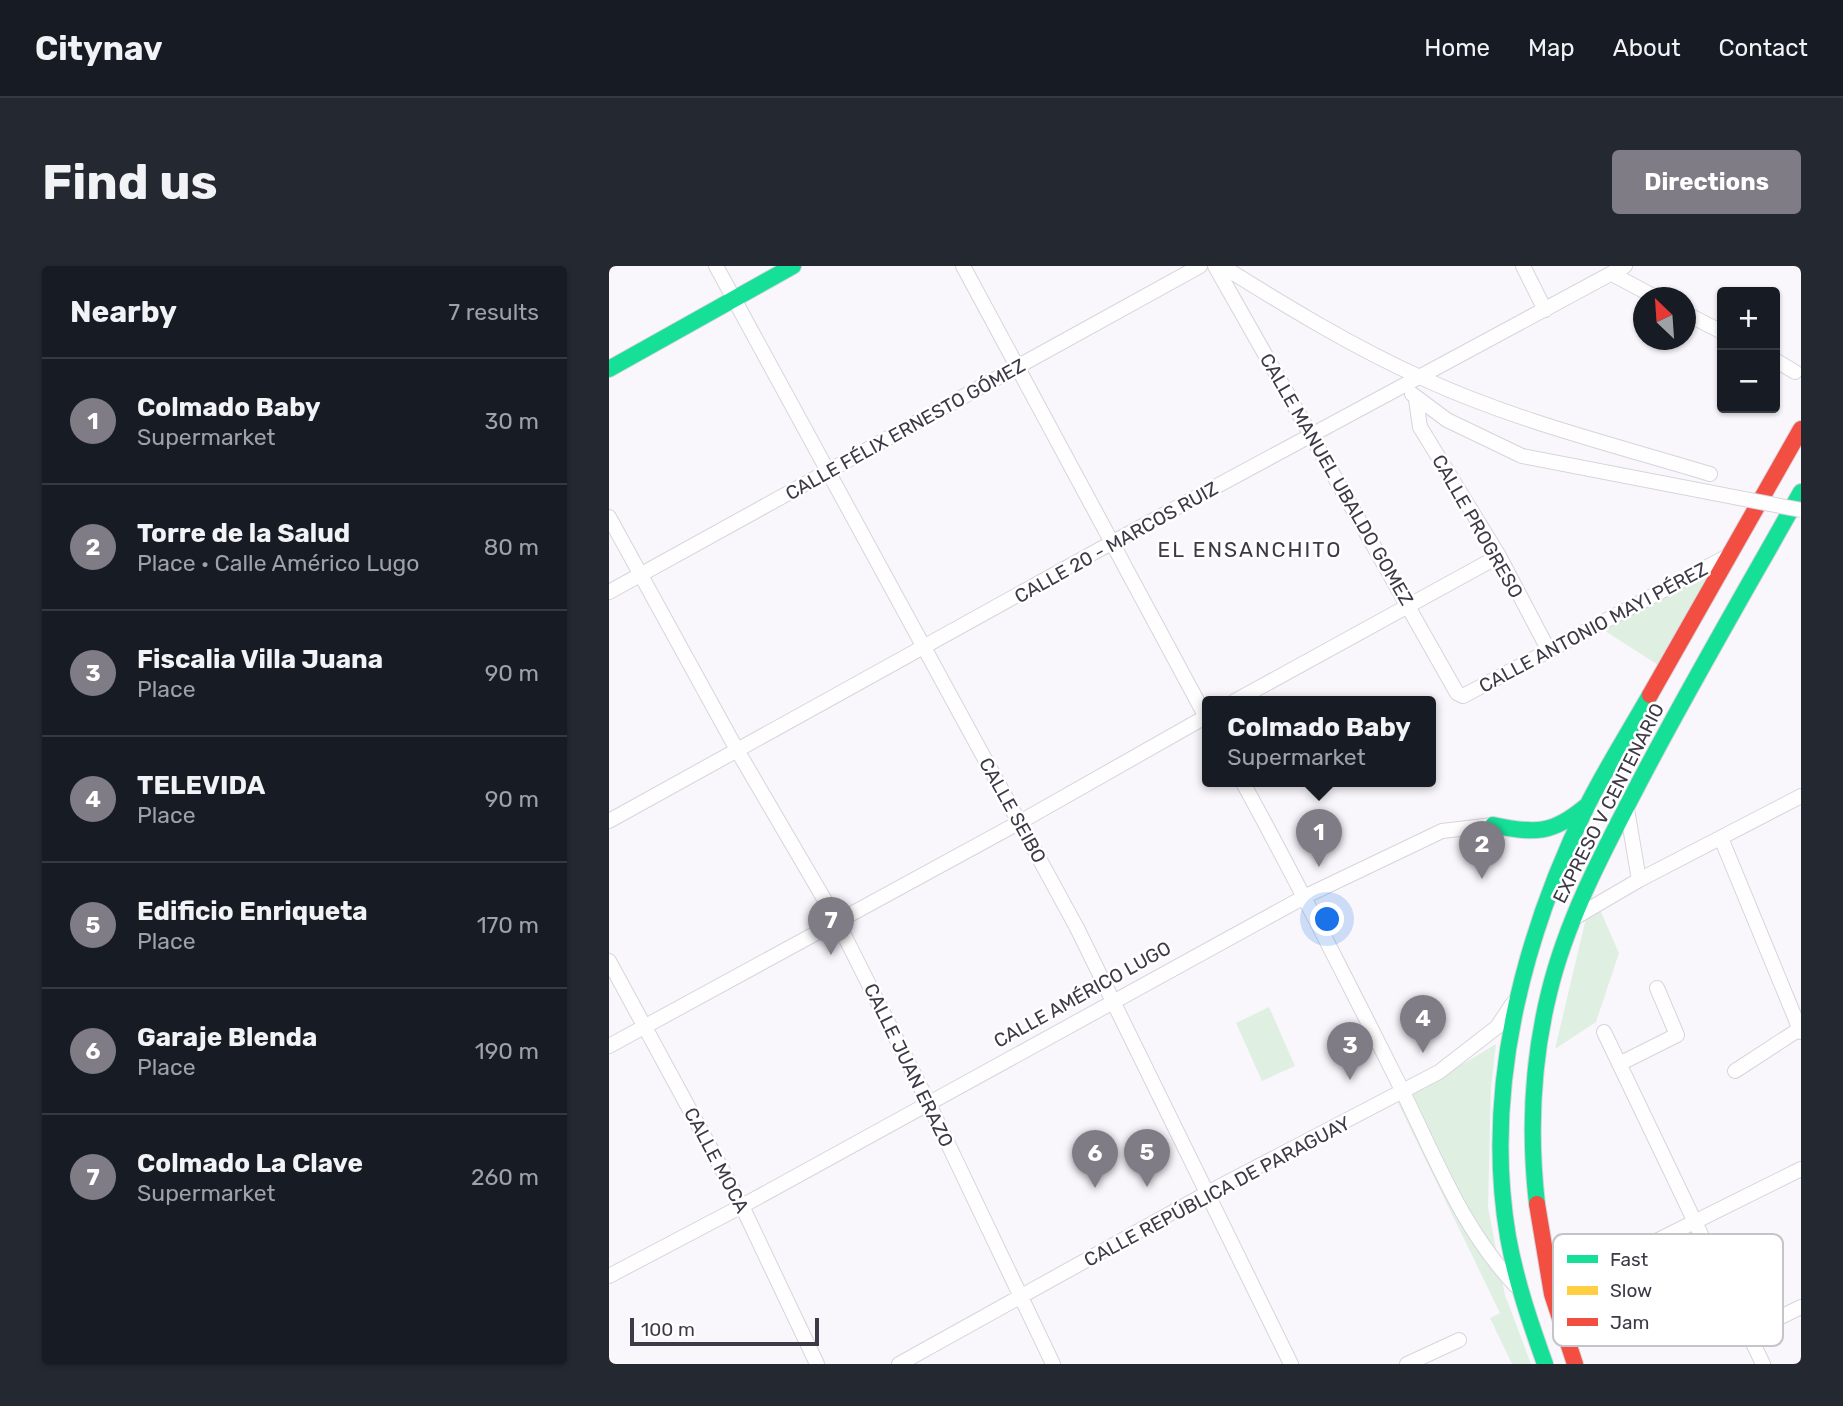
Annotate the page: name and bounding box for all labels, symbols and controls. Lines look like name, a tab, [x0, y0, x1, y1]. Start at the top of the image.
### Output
text: Citynav	[35, 29, 163, 68]
text: Home	[1424, 34, 1490, 62]
text: Map	[1528, 34, 1575, 62]
text: About	[1613, 34, 1681, 62]
text: Contact	[1719, 34, 1808, 62]
button: Directions	[1612, 150, 1801, 214]
text: Find us	[42, 153, 218, 211]
north arrow	[1633, 287, 1696, 350]
map controls	[1717, 287, 1780, 413]
button: +	[1717, 287, 1780, 350]
text: Nearby	[70, 294, 177, 330]
text: 7 results	[448, 298, 539, 326]
street label: CALLE MANUEL UBALDO GOMEZ	[1255, 349, 1418, 609]
button: −	[1717, 350, 1780, 413]
street label: CALLE FÉLIX ERNESTO GÓMEZ	[781, 354, 1029, 505]
text: Colmado Baby	[137, 392, 321, 423]
text: 1	[87, 407, 99, 435]
text: 30 m	[484, 407, 539, 435]
text: Supermarket	[137, 423, 275, 451]
street label: CALLE PROGRESO	[1427, 450, 1528, 602]
street label: CALLE 20 - MARCOS RUIZ	[1010, 477, 1222, 608]
text: Torre de la Salud	[137, 518, 350, 549]
text: 2	[86, 533, 100, 561]
text: 80 m	[484, 533, 539, 561]
district label: EL ENSANCHITO	[1158, 537, 1342, 562]
text: Place · Calle Américo Lugo	[137, 549, 420, 577]
street label: CALLE ANTONIO MAYI PÉREZ	[1475, 557, 1711, 698]
text: Fiscalia Villa Juana	[137, 644, 383, 675]
text: 3	[85, 659, 101, 687]
text: 90 m	[485, 659, 539, 687]
text: Place	[137, 675, 196, 703]
popup	[1202, 696, 1436, 787]
street label: EXPRESO V CENTENARIO	[1548, 699, 1669, 907]
text: Colmado Baby	[1227, 712, 1411, 743]
text: Supermarket	[1227, 743, 1366, 771]
street label: CALLE SEIBO	[974, 754, 1051, 867]
text: TELEVIDA	[137, 770, 265, 801]
text: 4	[85, 785, 101, 813]
text: 90 m	[485, 785, 539, 813]
text: Place	[137, 801, 196, 829]
pin: 1	[1296, 809, 1342, 867]
pin: 2	[1459, 821, 1505, 879]
text: Edificio Enriqueta	[137, 896, 368, 927]
pin: 7	[808, 897, 854, 955]
your location	[1310, 902, 1344, 936]
text: 5	[86, 911, 100, 939]
text: 170 m	[477, 911, 539, 939]
text: Place	[137, 927, 196, 955]
street label: CALLE AMÉRICO LUGO	[990, 936, 1175, 1053]
street label: CALLE JUAN ERAZO	[859, 980, 958, 1151]
pin: 4	[1400, 995, 1446, 1053]
text: Garaje Blenda	[137, 1022, 317, 1053]
pin: 3	[1327, 1022, 1373, 1080]
text: 6	[86, 1037, 100, 1065]
text: 190 m	[475, 1037, 539, 1065]
text: Place	[137, 1053, 196, 1081]
street label: CALLE MOCA	[679, 1104, 754, 1217]
street label: CALLE REPÚBLICA DE PARAGUAY	[1080, 1111, 1354, 1272]
pin: 5	[1124, 1129, 1170, 1187]
pin: 6	[1072, 1130, 1118, 1188]
text: Colmado La Clave	[137, 1148, 363, 1179]
text: 7	[86, 1163, 100, 1191]
text: 260 m	[471, 1163, 539, 1191]
text: Supermarket	[137, 1179, 275, 1207]
legend	[1553, 1234, 1783, 1346]
text: Fast	[1610, 1248, 1649, 1271]
text: Slow	[1610, 1279, 1652, 1302]
text: Jam	[1610, 1311, 1649, 1334]
scale bar	[630, 1315, 819, 1347]
text: 100 m	[641, 1318, 695, 1341]

